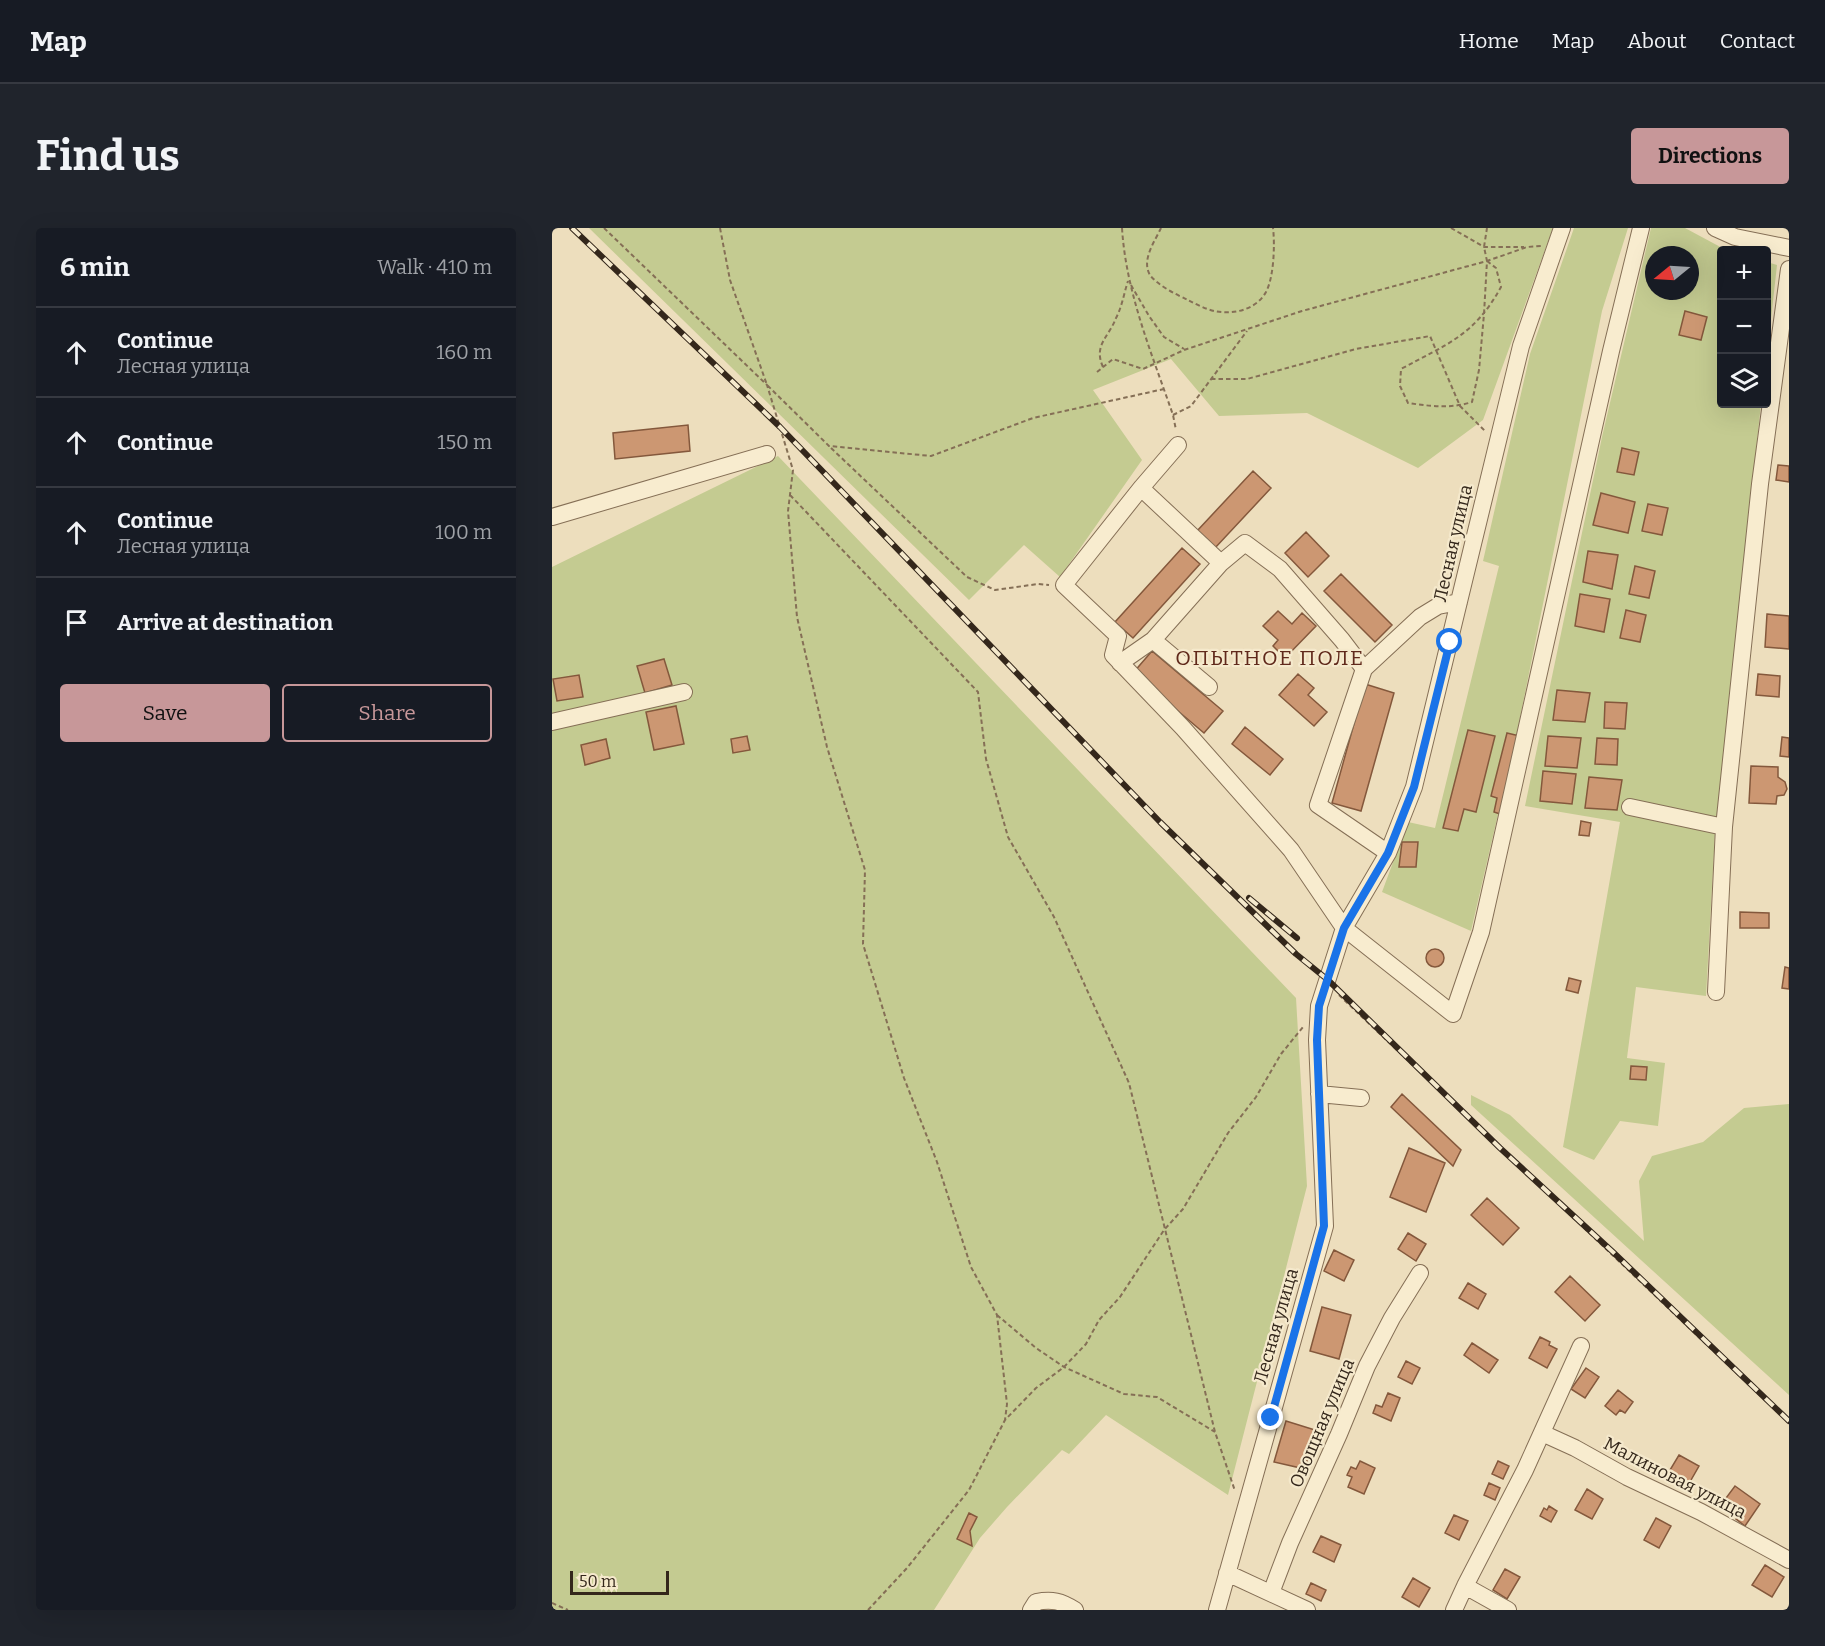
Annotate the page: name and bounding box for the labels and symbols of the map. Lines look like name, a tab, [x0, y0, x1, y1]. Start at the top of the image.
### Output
north arrow	[1645, 246, 1699, 300]
street label: Лесная улица	[1429, 482, 1477, 604]
route start	[1436, 628, 1462, 654]
district label: ОПЫТНОЕ ПОЛЕ	[1175, 645, 1365, 671]
street label: Лесная улица	[1249, 1265, 1303, 1387]
street label: Овощная улица	[1285, 1355, 1359, 1491]
route end	[1257, 1404, 1283, 1430]
street label: Малиновая улица	[1600, 1432, 1750, 1524]
scale bar	[570, 1568, 669, 1596]

